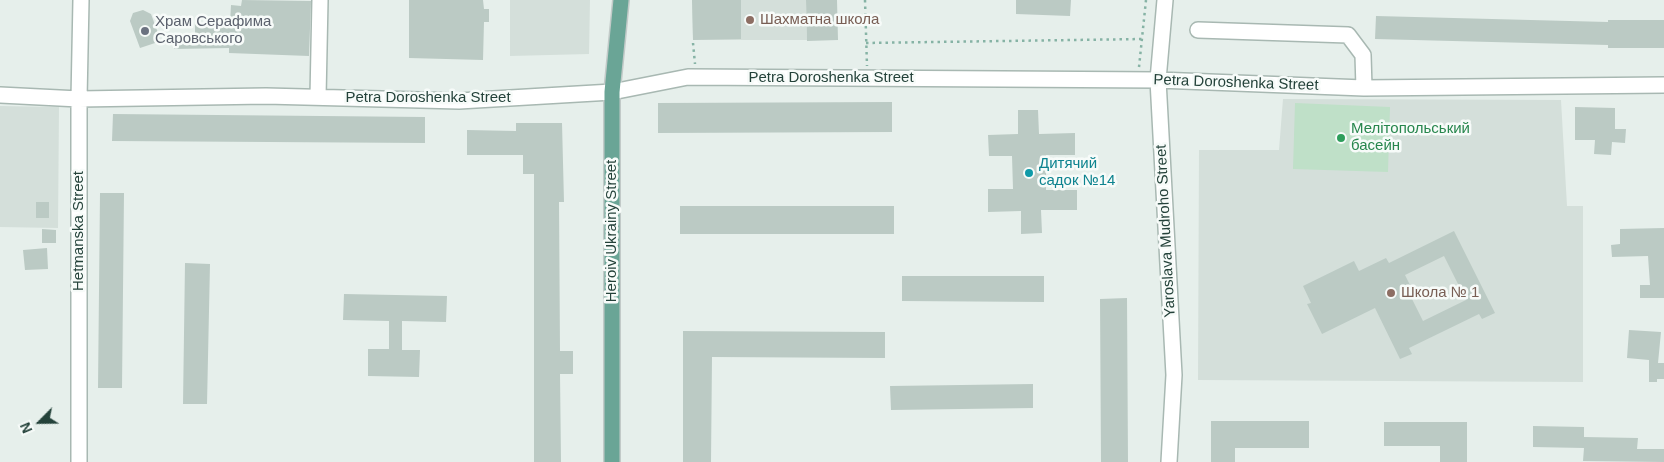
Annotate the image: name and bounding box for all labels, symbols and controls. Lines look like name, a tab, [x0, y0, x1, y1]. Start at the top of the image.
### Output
place label: Шахматна школа	[760, 11, 879, 29]
place label: Храм Серафима Саровського	[155, 13, 271, 48]
marker: Шахматна школа	[744, 14, 756, 26]
marker: Храм Серафима Саровського	[139, 25, 151, 37]
street label: Petra Doroshenka Street	[748, 69, 914, 87]
street label: Petra Doroshenka Street	[1153, 71, 1319, 95]
street label: Petra Doroshenka Street	[345, 89, 511, 107]
place label: Мелітопольський басейн	[1351, 120, 1470, 155]
marker: Мелітопольський басейн	[1335, 132, 1347, 144]
street label: Yaroslava Mudroho Street	[1152, 144, 1180, 318]
place label: Дитячий садок №14	[1039, 155, 1115, 190]
street label: Heroiv Ukrainy Street	[603, 160, 621, 302]
marker: Дитячий садок №14	[1023, 167, 1035, 179]
street label: Hetmanska Street	[70, 171, 88, 291]
place label: Школа № 1	[1401, 284, 1479, 302]
marker: Школа № 1	[1385, 287, 1397, 299]
north arrow	[15, 397, 65, 447]
text: N	[17, 420, 36, 436]

